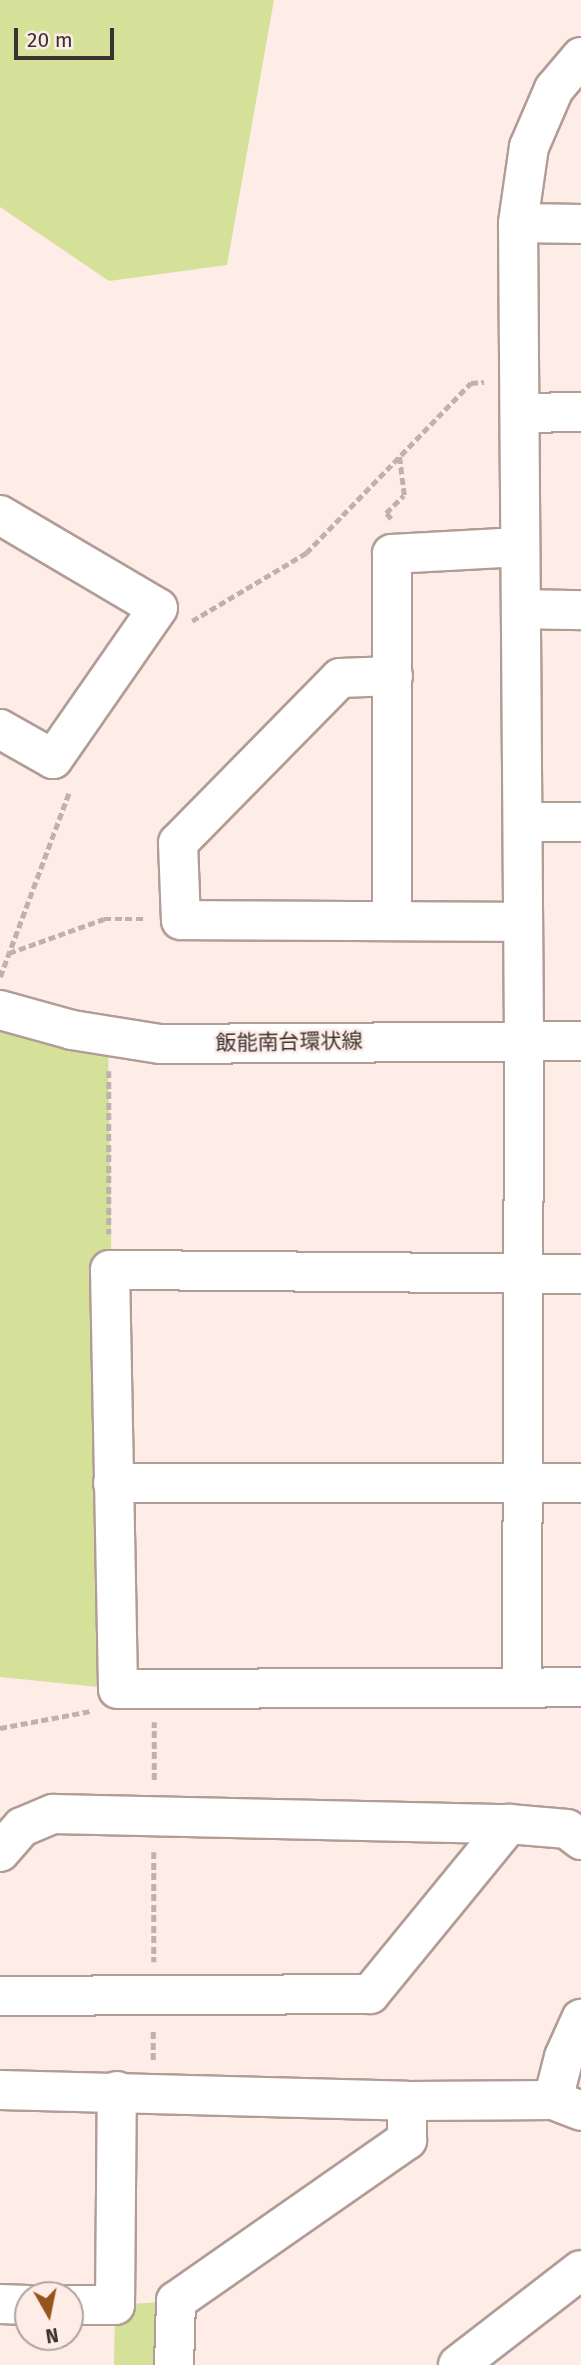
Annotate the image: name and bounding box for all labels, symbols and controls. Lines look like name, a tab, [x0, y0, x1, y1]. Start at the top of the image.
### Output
scale bar	[18, 14, 117, 58]
text: 20 m	[27, 27, 73, 53]
street label: 飯能南台環状線	[215, 1028, 363, 1056]
north arrow	[14, 2281, 84, 2351]
text: N	[44, 2323, 60, 2348]

